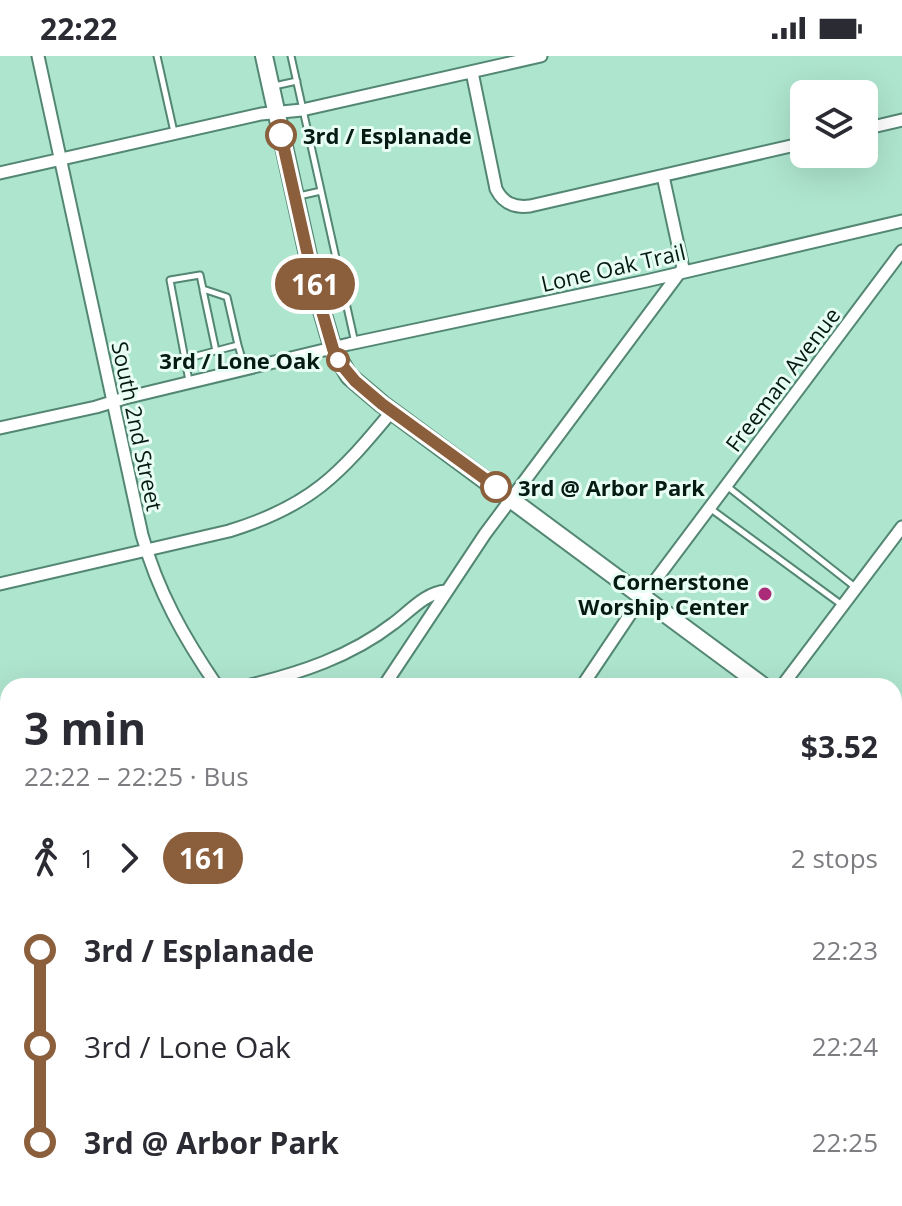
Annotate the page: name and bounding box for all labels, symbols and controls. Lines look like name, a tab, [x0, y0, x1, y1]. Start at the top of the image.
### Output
text: 22:22	[40, 8, 117, 49]
map controls	[790, 80, 878, 168]
button: layers	[790, 80, 878, 168]
marker: 3rd / Esplanade	[266, 120, 296, 150]
place label: 3rd / Esplanade	[303, 120, 472, 150]
street label: Lone Oak Trail	[538, 236, 688, 298]
line badge: 161	[269, 258, 361, 310]
text: 161	[291, 265, 339, 303]
street label: Freeman Avenue	[718, 301, 846, 457]
street label: South 2nd Street	[105, 339, 171, 514]
place label: 3rd / Lone Oak	[159, 345, 320, 375]
marker: 3rd / Lone Oak	[327, 349, 349, 371]
marker: 3rd @ Arbor Park	[481, 472, 511, 502]
place label: 3rd @ Arbor Park	[518, 472, 705, 502]
place label: Cornerstone Worship Center	[578, 566, 749, 621]
marker: Cornerstone Worship Center	[756, 585, 774, 603]
text: 3 min	[24, 698, 146, 758]
text: $3.52	[801, 726, 878, 767]
text: 22:22 – 22:25 · Bus	[24, 758, 249, 794]
icon: walk	[24, 836, 68, 880]
icon: forward	[107, 836, 151, 880]
text: 161	[179, 839, 227, 877]
text: 1	[80, 840, 95, 876]
text: 2 stops	[791, 840, 878, 876]
text: 3rd / Esplanade	[84, 930, 314, 971]
text: 22:23	[812, 932, 878, 968]
text: 3rd / Lone Oak	[84, 1026, 291, 1067]
text: 22:24	[812, 1028, 878, 1064]
text: 3rd @ Arbor Park	[84, 1122, 339, 1163]
text: 22:25	[812, 1124, 878, 1160]

